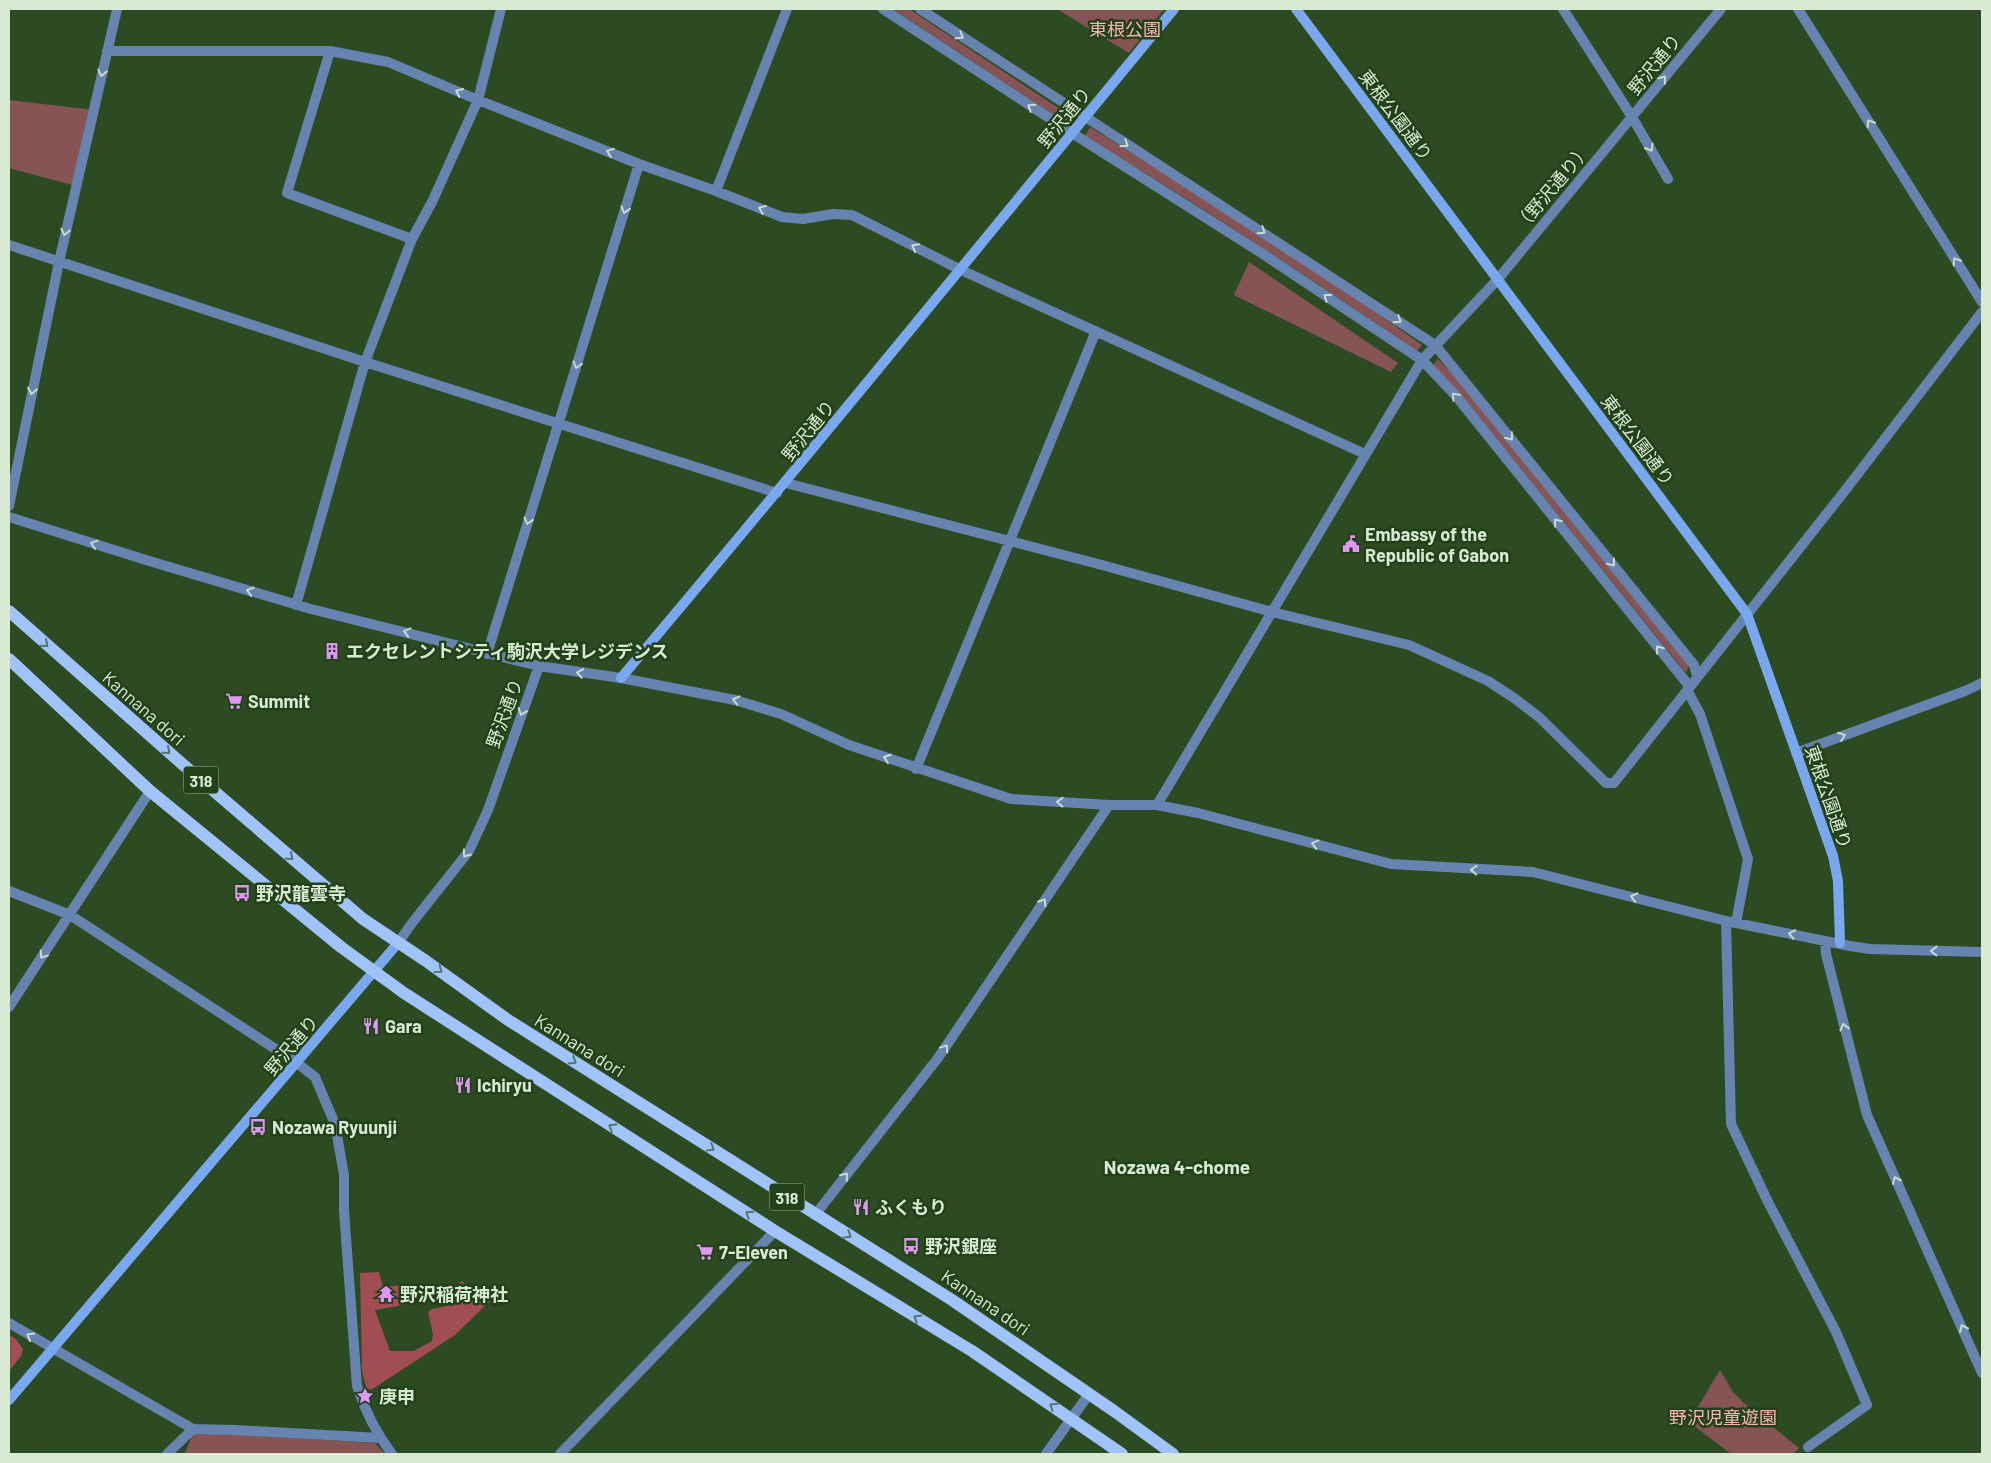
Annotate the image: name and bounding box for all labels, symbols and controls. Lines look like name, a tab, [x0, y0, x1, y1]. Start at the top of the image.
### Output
park label: 東根公園	[1089, 18, 1161, 40]
one-way arrow	[955, 29, 964, 39]
street label: 野沢通り	[1623, 29, 1685, 99]
street label: 東根公園通り	[1355, 65, 1437, 165]
one-way arrow	[97, 69, 108, 78]
one-way arrow	[1657, 76, 1666, 85]
street label: 野沢通り	[1033, 82, 1095, 152]
one-way arrow	[455, 88, 464, 98]
one-way arrow	[1028, 103, 1037, 113]
one-way arrow	[1867, 120, 1876, 129]
one-way arrow	[1119, 138, 1129, 147]
street label: （野沢通り）	[1509, 139, 1595, 235]
one-way arrow	[1643, 143, 1653, 152]
one-way arrow	[606, 148, 615, 158]
one-way arrow	[758, 205, 767, 215]
one-way arrow	[620, 206, 630, 214]
one-way arrow	[1257, 225, 1266, 234]
one-way arrow	[60, 227, 71, 236]
one-way arrow	[911, 243, 920, 253]
one-way arrow	[1953, 258, 1963, 267]
one-way arrow	[1324, 294, 1333, 303]
one-way arrow	[1392, 314, 1402, 323]
one-way arrow	[572, 361, 582, 369]
one-way arrow	[28, 386, 38, 395]
street label: 東根公園通り	[1597, 390, 1679, 490]
one-way arrow	[1452, 393, 1461, 402]
street label: 野沢通り	[777, 395, 839, 465]
one-way arrow	[1505, 431, 1513, 440]
one-way arrow	[524, 516, 534, 524]
one-way arrow	[1554, 519, 1563, 528]
place label: Embassy of the Republic of Gabon	[1365, 523, 1509, 566]
public building icon: Embassy of the Republic of Gabon	[1341, 534, 1361, 554]
one-way arrow	[91, 540, 99, 550]
one-way arrow	[1607, 558, 1616, 567]
one-way arrow	[246, 587, 255, 597]
one-way arrow	[403, 628, 412, 638]
one-way arrow	[40, 638, 49, 647]
place label: エクセレントシティ駒沢大学レジデンス	[346, 640, 669, 662]
building icon: エクセレントシティ駒沢大学レジデンス	[322, 641, 342, 661]
one-way arrow	[1657, 646, 1665, 655]
street label: Kannana dori	[98, 666, 190, 750]
one-way arrow	[576, 668, 584, 678]
street label: 野沢通り	[481, 675, 527, 751]
place label: Summit	[248, 690, 310, 712]
supermarket icon: Summit	[224, 691, 244, 711]
one-way arrow	[731, 695, 740, 706]
one-way arrow	[518, 707, 528, 716]
one-way arrow	[1837, 732, 1846, 742]
street label: 東根公園通り	[1801, 742, 1857, 852]
one-way arrow	[162, 745, 171, 754]
one-way arrow	[883, 754, 892, 764]
road number: 318	[184, 766, 218, 794]
one-way arrow	[1056, 797, 1064, 808]
one-way arrow	[1311, 839, 1319, 849]
one-way arrow	[463, 848, 472, 858]
one-way arrow	[285, 851, 294, 860]
one-way arrow	[1470, 864, 1478, 875]
place label: 野沢龍雲寺	[256, 882, 346, 904]
bus stop icon: 野沢龍雲寺	[232, 883, 252, 903]
one-way arrow	[1629, 892, 1638, 903]
one-way arrow	[1037, 898, 1046, 907]
one-way arrow	[1787, 929, 1796, 940]
one-way arrow	[1929, 946, 1937, 956]
one-way arrow	[40, 949, 49, 959]
one-way arrow	[433, 964, 443, 973]
street label: Kannana dori	[531, 1009, 629, 1081]
street label: 野沢通り	[259, 1010, 323, 1080]
place label: Gara	[385, 1015, 422, 1037]
restaurant icon: Gara	[361, 1016, 381, 1036]
one-way arrow	[1840, 1023, 1850, 1031]
one-way arrow	[939, 1044, 948, 1054]
one-way arrow	[568, 1055, 577, 1065]
place label: Ichiryu	[477, 1074, 532, 1096]
restaurant icon: Ichiryu	[453, 1075, 473, 1095]
place label: Nozawa Ryuunji	[272, 1116, 397, 1138]
bus stop icon: Nozawa Ryuunji	[248, 1117, 268, 1137]
one-way arrow	[608, 1123, 617, 1133]
one-way arrow	[705, 1142, 714, 1152]
district label: Nozawa 4-chome	[1104, 1155, 1250, 1178]
one-way arrow	[840, 1173, 849, 1182]
one-way arrow	[1892, 1176, 1903, 1185]
road number: 318	[770, 1184, 804, 1210]
place label: ふくもり	[875, 1196, 947, 1218]
restaurant icon: ふくもり	[851, 1197, 871, 1217]
one-way arrow	[745, 1211, 755, 1220]
one-way arrow	[843, 1229, 852, 1239]
place label: 野沢銀座	[925, 1235, 997, 1257]
bus stop icon: 野沢銀座	[901, 1236, 921, 1256]
place label: 7-Eleven	[719, 1241, 788, 1263]
supermarket icon: 7-Eleven	[695, 1242, 715, 1262]
street label: Kannana dori	[938, 1264, 1034, 1340]
place label: 野沢稲荷神社	[400, 1283, 508, 1305]
temple icon: 野沢稲荷神社	[376, 1284, 396, 1304]
one-way arrow	[914, 1314, 923, 1324]
one-way arrow	[1959, 1324, 1970, 1333]
one-way arrow	[27, 1332, 36, 1342]
place label: 庚申	[379, 1385, 415, 1407]
place icon: 庚申	[355, 1386, 375, 1406]
one-way arrow	[1049, 1403, 1059, 1412]
park label: 野沢児童遊園	[1669, 1406, 1777, 1428]

